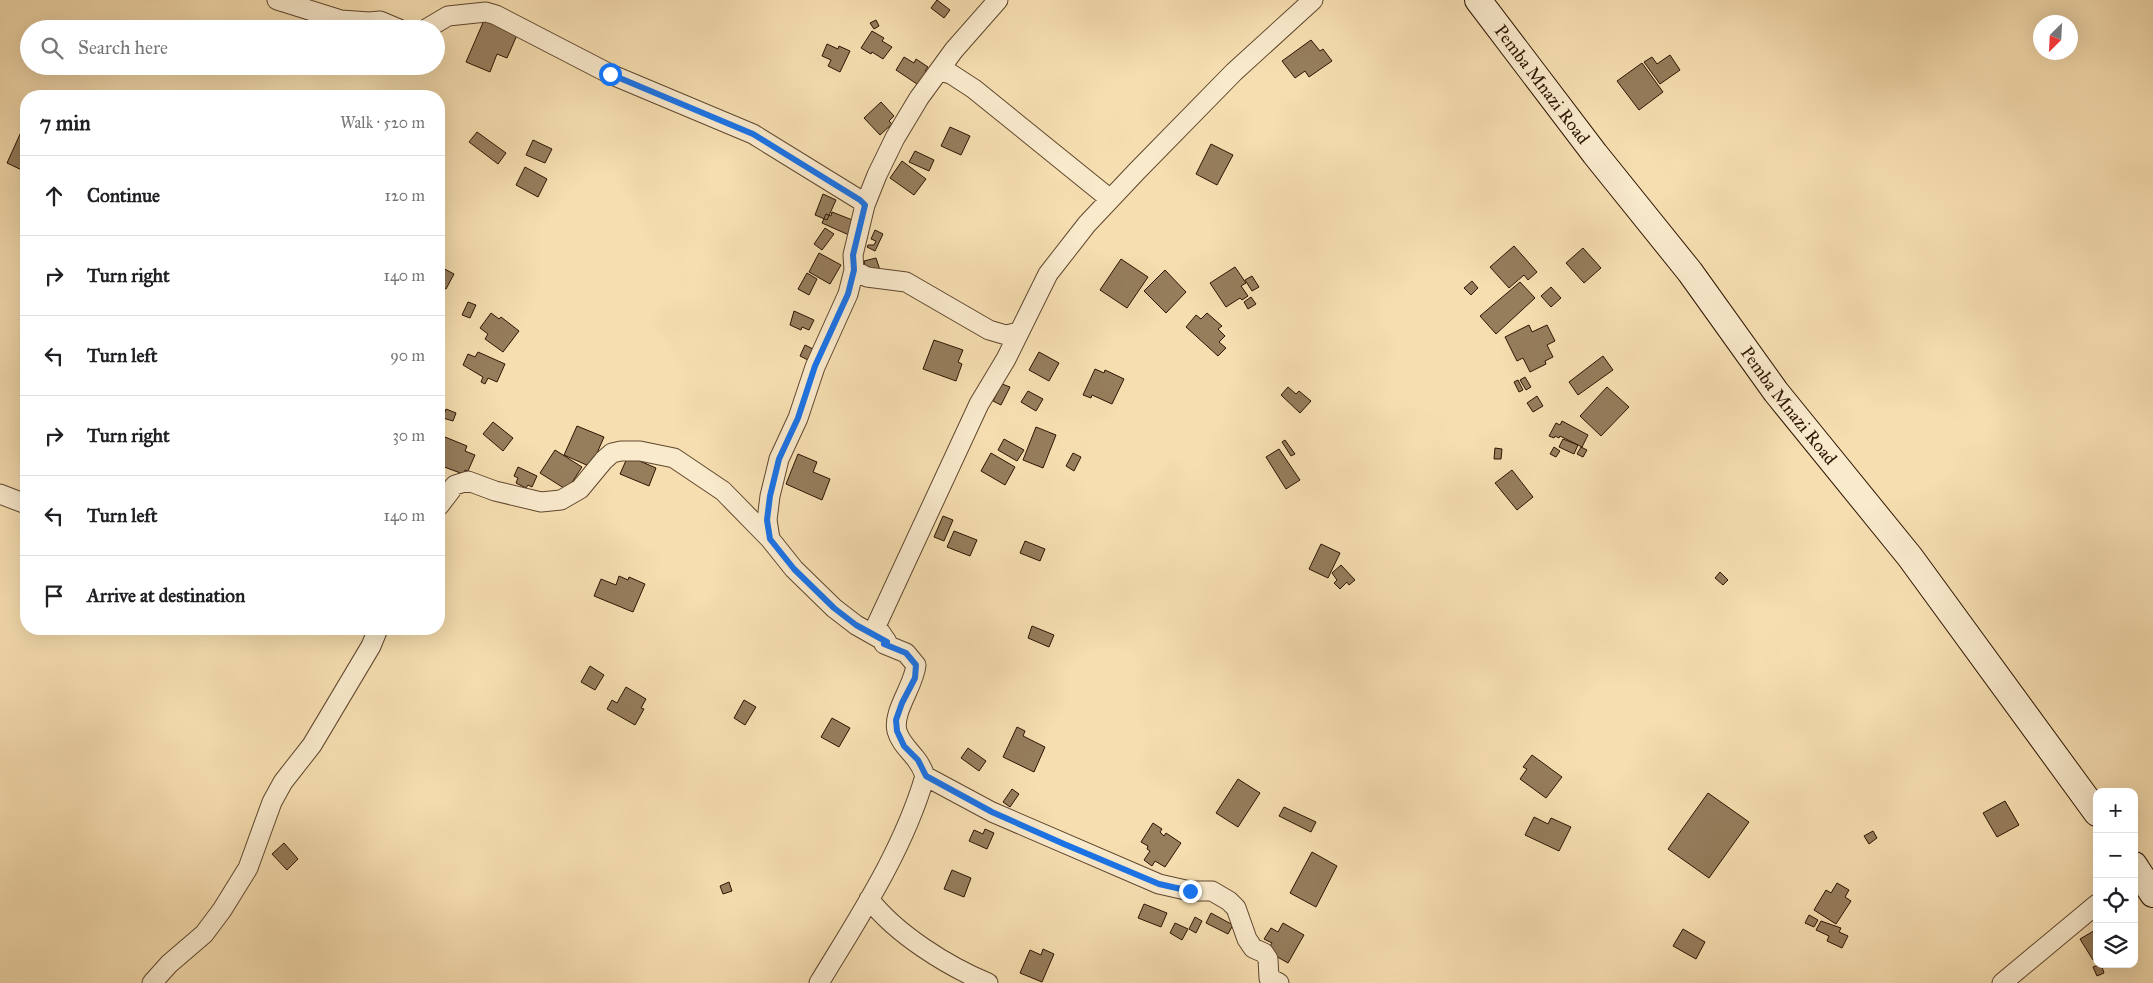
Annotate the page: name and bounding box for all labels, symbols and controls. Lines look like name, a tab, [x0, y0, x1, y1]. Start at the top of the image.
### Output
north arrow	[2033, 15, 2078, 60]
search box	[20, 20, 445, 75]
street label: Pemba Mnazi Road	[1490, 20, 1594, 148]
icon: search	[38, 34, 66, 62]
text: Search here	[78, 36, 168, 59]
route start	[599, 63, 622, 86]
text: 7 min	[40, 110, 91, 136]
text: Walk · 520 m	[340, 113, 425, 132]
icon: ahead	[40, 182, 68, 210]
text: Continue	[87, 184, 160, 207]
text: 120 m	[385, 186, 425, 205]
icon: right	[40, 262, 68, 290]
text: Turn right	[87, 264, 170, 287]
text: 140 m	[384, 266, 425, 285]
icon: left	[40, 342, 68, 370]
street label: Pemba Mnazi Road	[1736, 342, 1842, 469]
text: Turn left	[87, 344, 157, 367]
text: 90 m	[390, 346, 425, 365]
icon: right	[40, 422, 68, 450]
text: Turn right	[87, 424, 170, 447]
text: 30 m	[392, 426, 425, 445]
icon: left	[40, 502, 68, 530]
text: Turn left	[87, 504, 157, 527]
text: 140 m	[384, 506, 425, 525]
icon: arrive	[40, 582, 68, 610]
text: Arrive at destination	[87, 584, 245, 607]
map controls	[2093, 788, 2138, 968]
button: +	[2093, 788, 2138, 833]
button: −	[2093, 833, 2138, 878]
button: locate	[2093, 878, 2138, 923]
route end	[1179, 880, 1202, 903]
button: layers	[2093, 923, 2138, 968]

